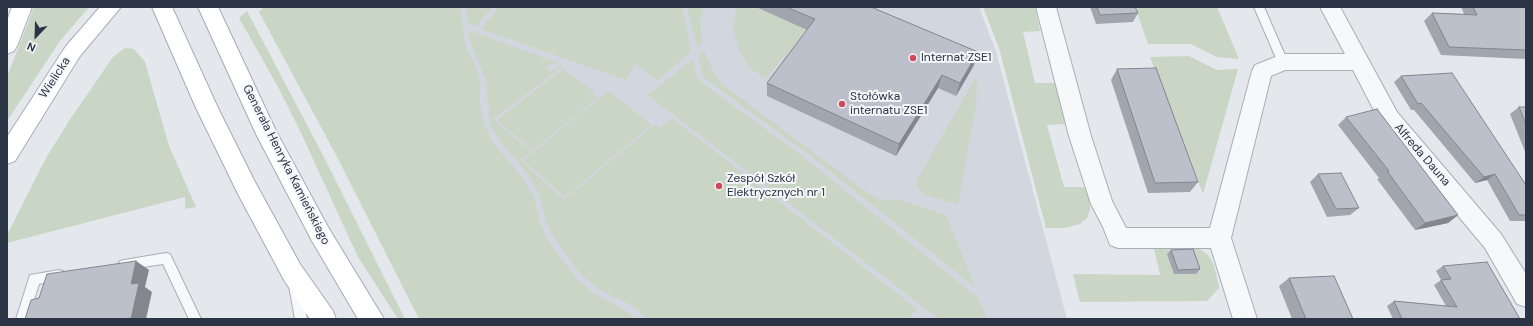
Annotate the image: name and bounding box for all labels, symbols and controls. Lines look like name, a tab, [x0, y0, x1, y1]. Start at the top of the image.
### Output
north arrow	[16, 16, 56, 56]
text: N	[25, 39, 38, 55]
place label: Internat ZSE1	[921, 51, 992, 65]
marker: Internat ZSE1	[908, 53, 918, 63]
street label: Wielicka	[36, 55, 74, 101]
street label: Generała Henryka Kamieńskiego	[239, 82, 333, 248]
place label: Stołówka internatu ZSE1	[850, 90, 928, 118]
marker: Stołówka internatu ZSE1	[837, 99, 847, 109]
street label: Alfreda Dauna	[1391, 121, 1453, 189]
place label: Zespół Szkół Elektrycznych nr 1	[727, 172, 825, 200]
marker: Zespół Szkół Elektrycznych nr 1	[714, 181, 724, 191]

